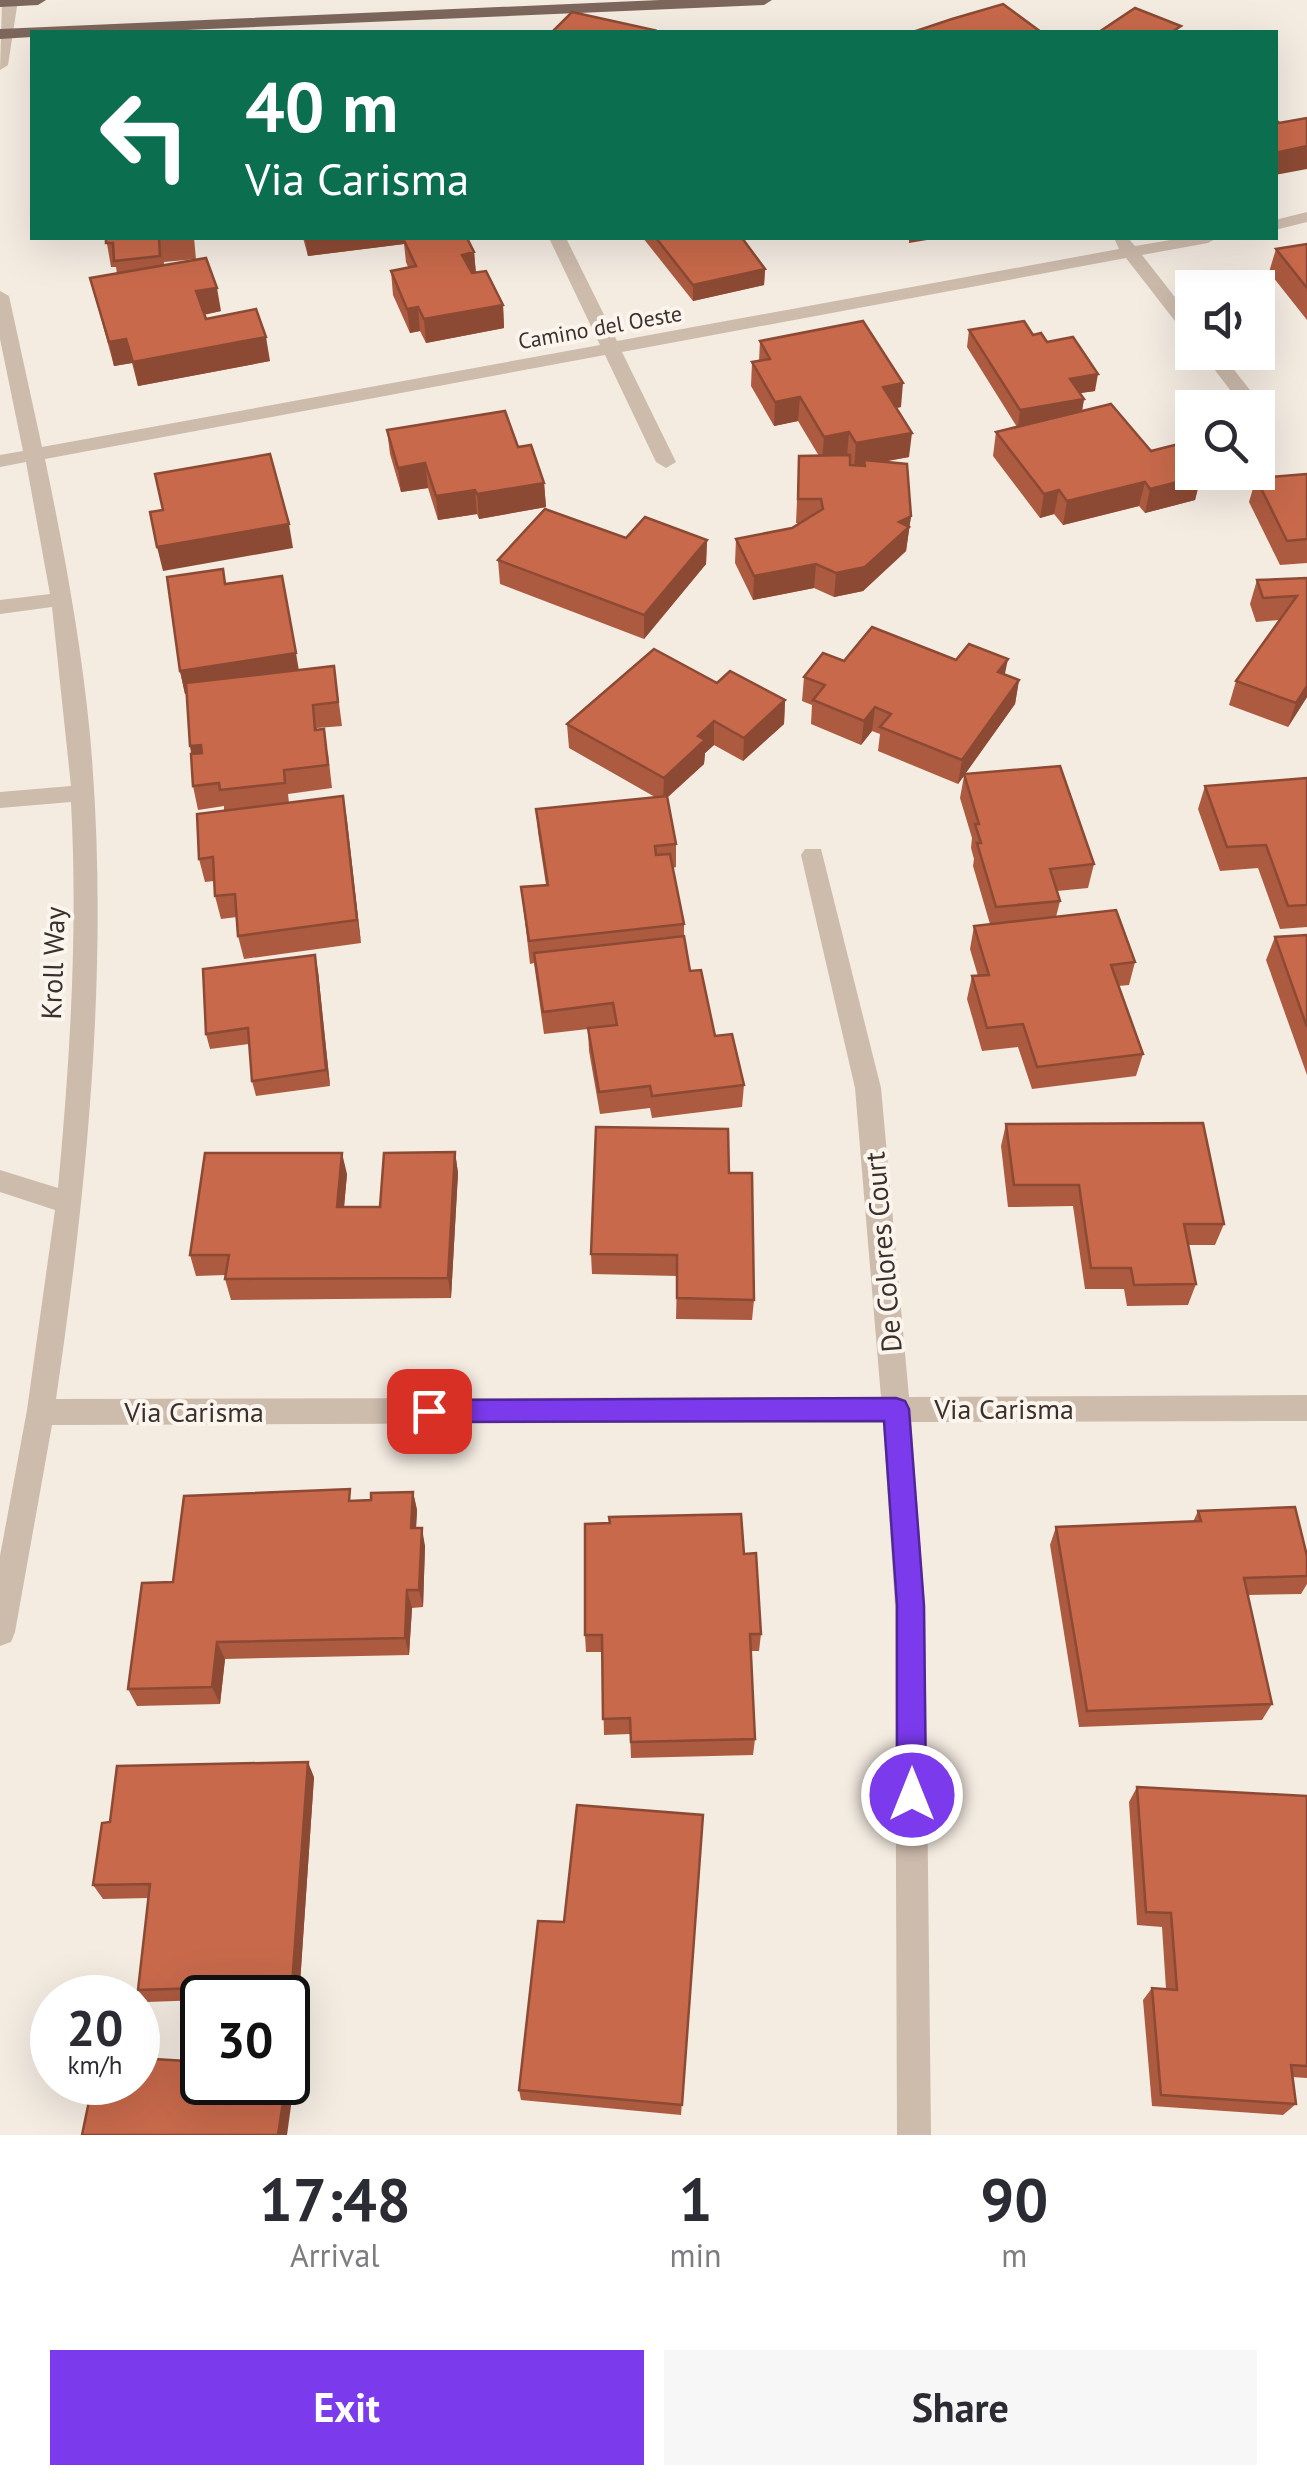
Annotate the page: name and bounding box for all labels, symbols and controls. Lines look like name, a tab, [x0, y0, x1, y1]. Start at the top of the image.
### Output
text: 40 m	[245, 61, 398, 151]
icon: left	[80, 70, 210, 200]
text: Via Carisma	[245, 149, 469, 207]
map controls	[1175, 270, 1275, 490]
button: sound	[1175, 270, 1275, 370]
street label: Camino del Oeste	[516, 299, 684, 355]
button: search	[1175, 390, 1275, 490]
street label: Kroll Way	[32, 906, 73, 1020]
street label: De Colores Court	[855, 1150, 910, 1354]
pin	[387, 1369, 472, 1454]
icon: arrive	[402, 1384, 457, 1439]
street label: Via Carisma	[933, 1390, 1074, 1427]
street label: Via Carisma	[123, 1393, 264, 1430]
position arrow	[860, 1743, 964, 1847]
speed limit sign: 30	[180, 1975, 310, 2105]
text: 20	[67, 1995, 123, 2060]
text: km/h	[68, 2049, 122, 2081]
text: 17:48	[259, 2160, 411, 2238]
text: 1	[679, 2160, 713, 2238]
text: 90	[980, 2160, 1048, 2238]
text: Arrival	[290, 2234, 380, 2276]
text: min	[670, 2234, 722, 2276]
text: m	[1001, 2234, 1027, 2276]
button: Exit	[50, 2350, 644, 2465]
button: Share	[664, 2350, 1257, 2465]

